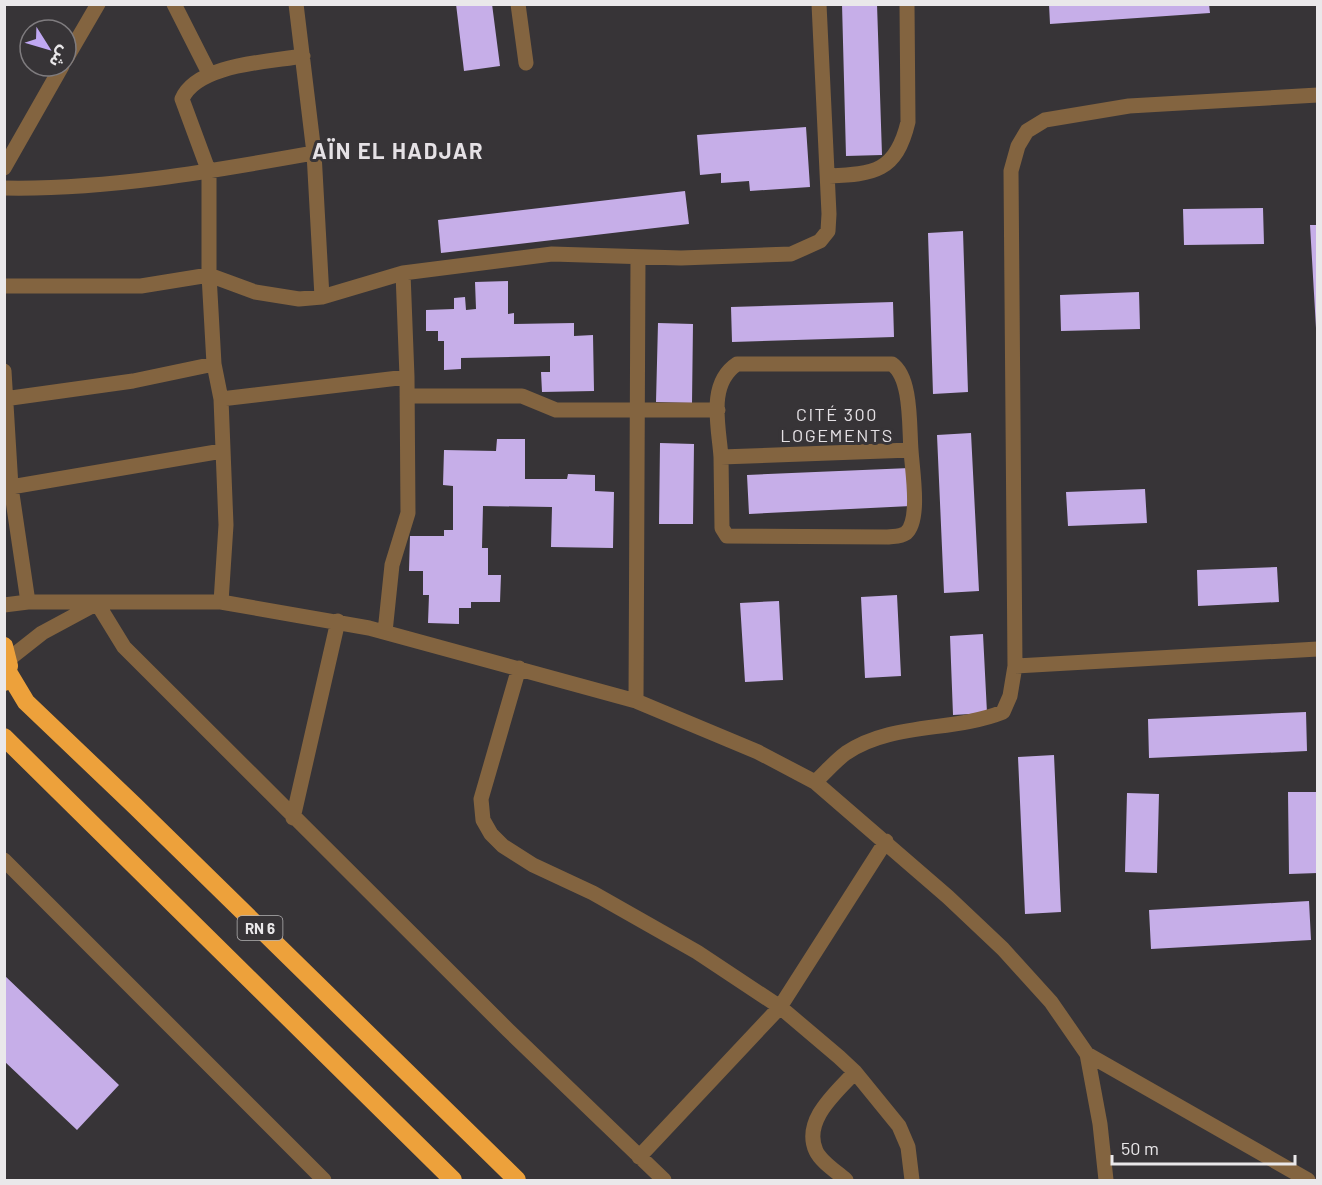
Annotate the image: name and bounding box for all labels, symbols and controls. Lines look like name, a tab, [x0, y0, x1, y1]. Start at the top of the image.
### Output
north arrow	[18, 18, 78, 78]
text: ش	[45, 42, 75, 72]
district label: AÏN EL HADJAR	[312, 137, 484, 163]
district label: CITÉ 300 LOGEMENTS	[780, 403, 894, 446]
road number: RN 6	[238, 916, 282, 940]
scale bar	[1112, 1128, 1295, 1166]
text: 50 m	[1121, 1137, 1159, 1159]

